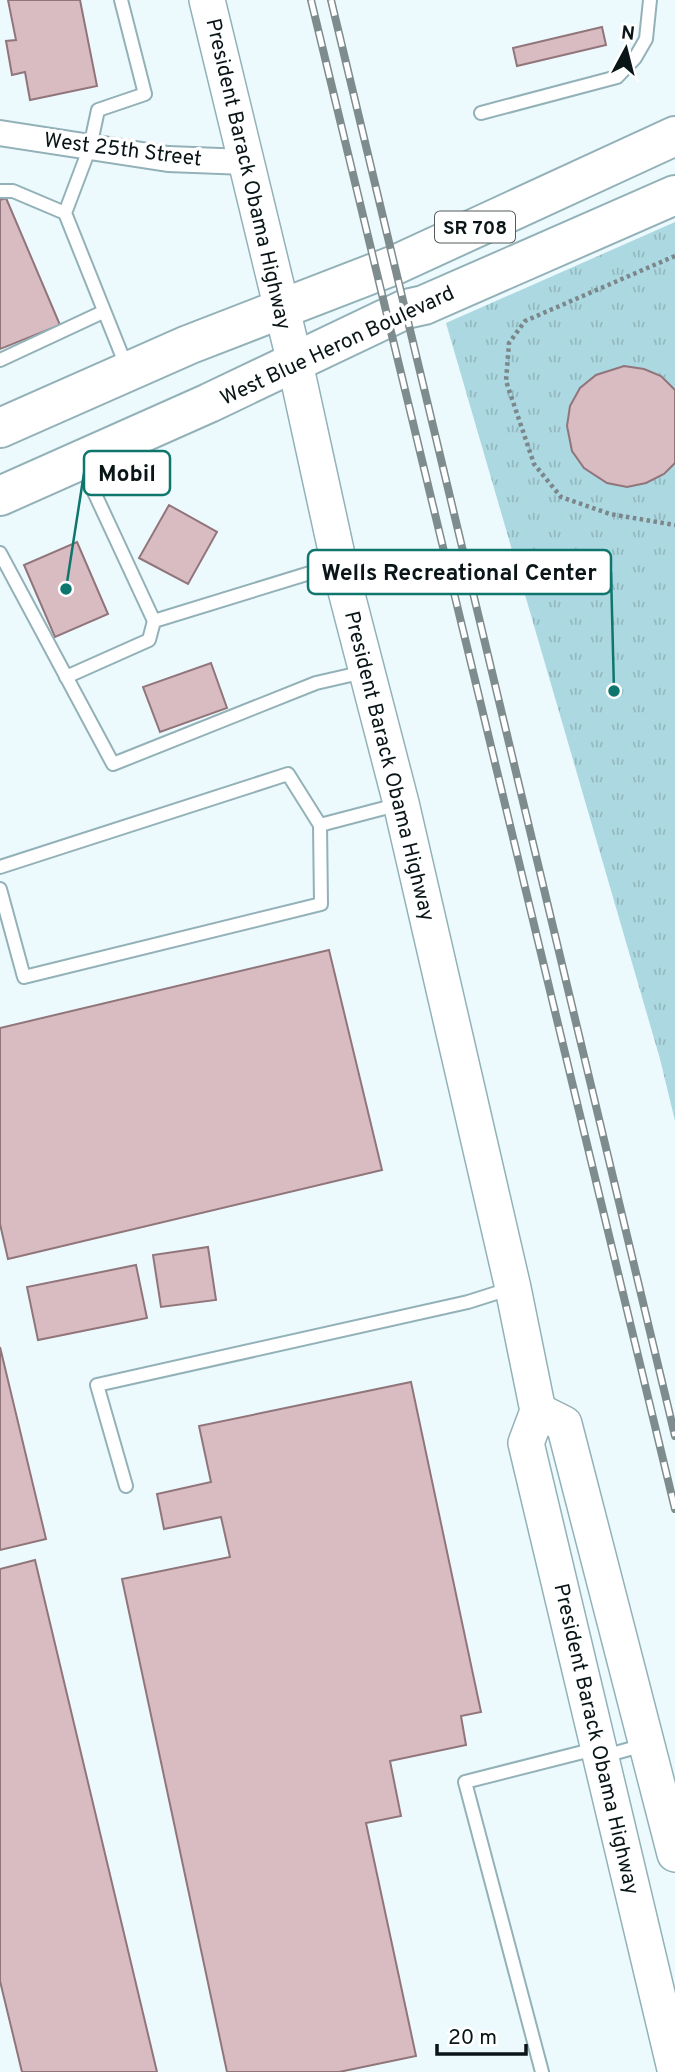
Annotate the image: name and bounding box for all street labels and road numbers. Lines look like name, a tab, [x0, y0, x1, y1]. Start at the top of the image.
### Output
street label: President Barack Obama Highway	[199, 16, 297, 333]
street label: West 25th Street	[42, 127, 203, 174]
road number: SR 708	[435, 212, 515, 243]
street label: West Blue Heron Boulevard	[216, 280, 459, 413]
street label: President Barack Obama Highway	[337, 608, 440, 924]
street label: President Barack Obama Highway	[547, 1581, 645, 1898]

